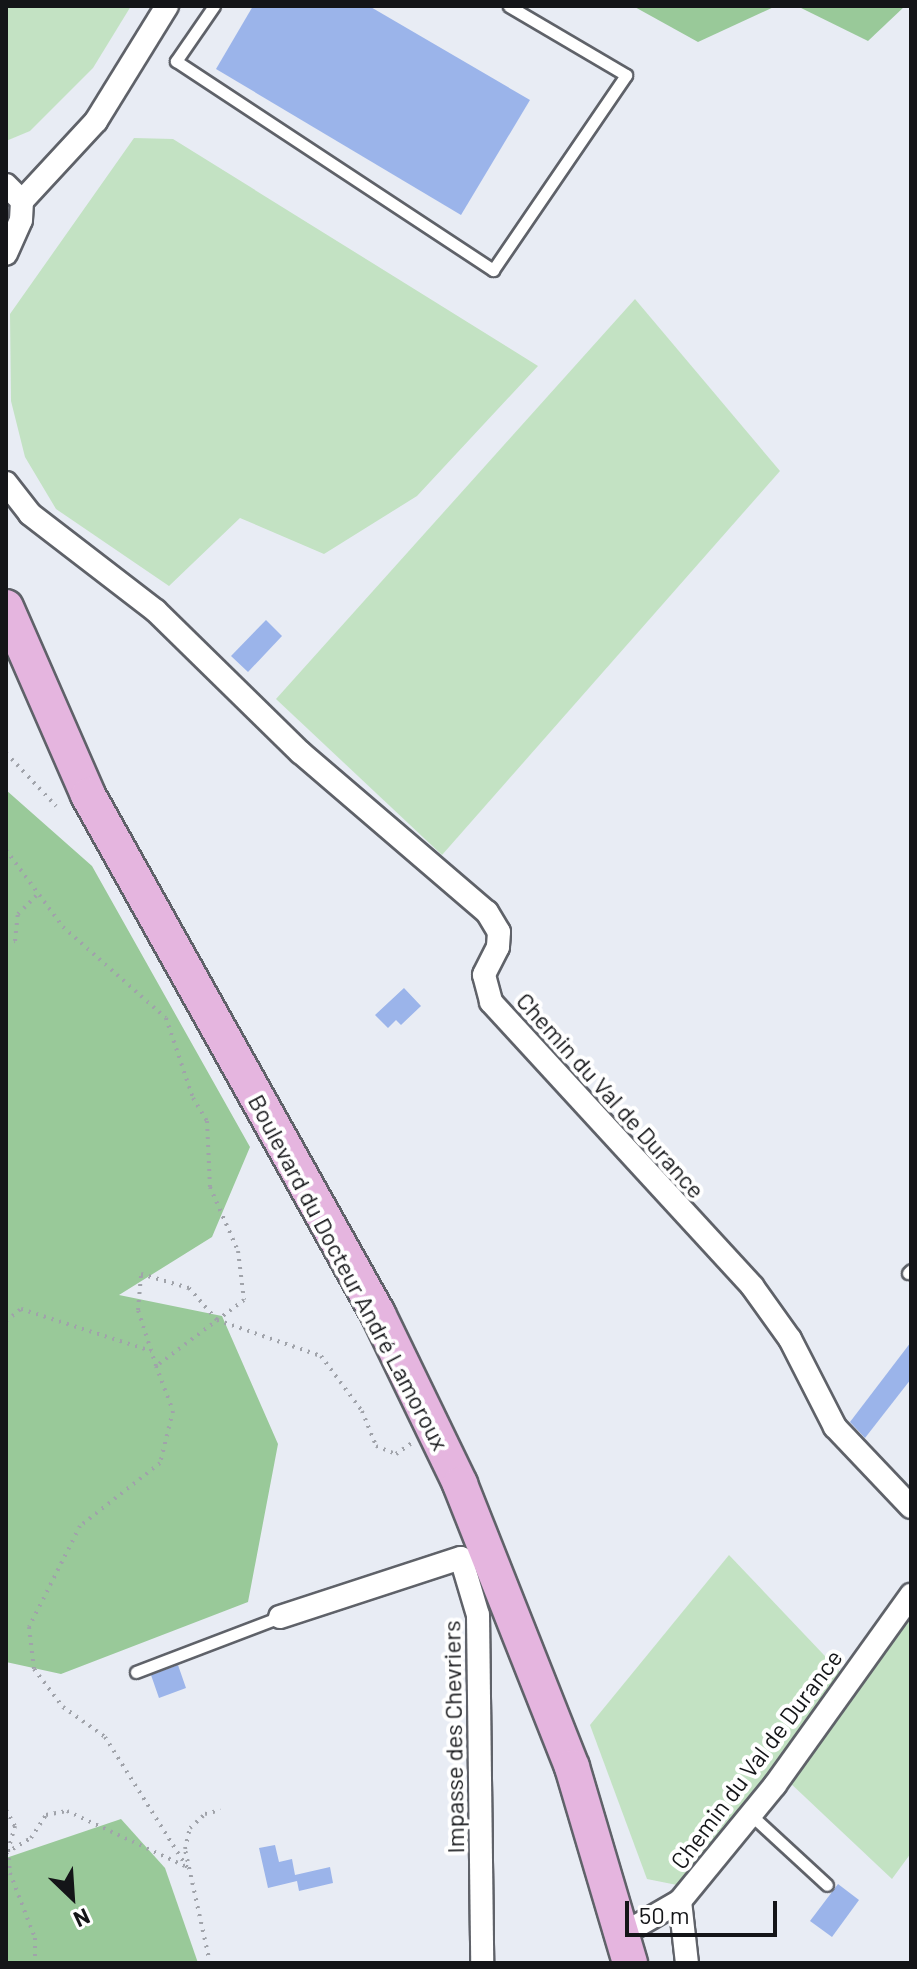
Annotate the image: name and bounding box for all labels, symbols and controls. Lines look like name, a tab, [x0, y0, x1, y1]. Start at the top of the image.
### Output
street label: Chemin du Val de Durance	[511, 986, 711, 1204]
street label: Boulevard du Docteur André Lamoroux	[243, 1089, 455, 1455]
street label: Impasse des Chevriers	[437, 1620, 469, 1854]
street label: Chemin du Val de Durance	[664, 1644, 848, 1874]
north arrow	[32, 1857, 112, 1937]
scale bar	[629, 1885, 781, 1935]
text: 50 m	[639, 1900, 690, 1929]
text: N	[70, 1904, 94, 1934]

